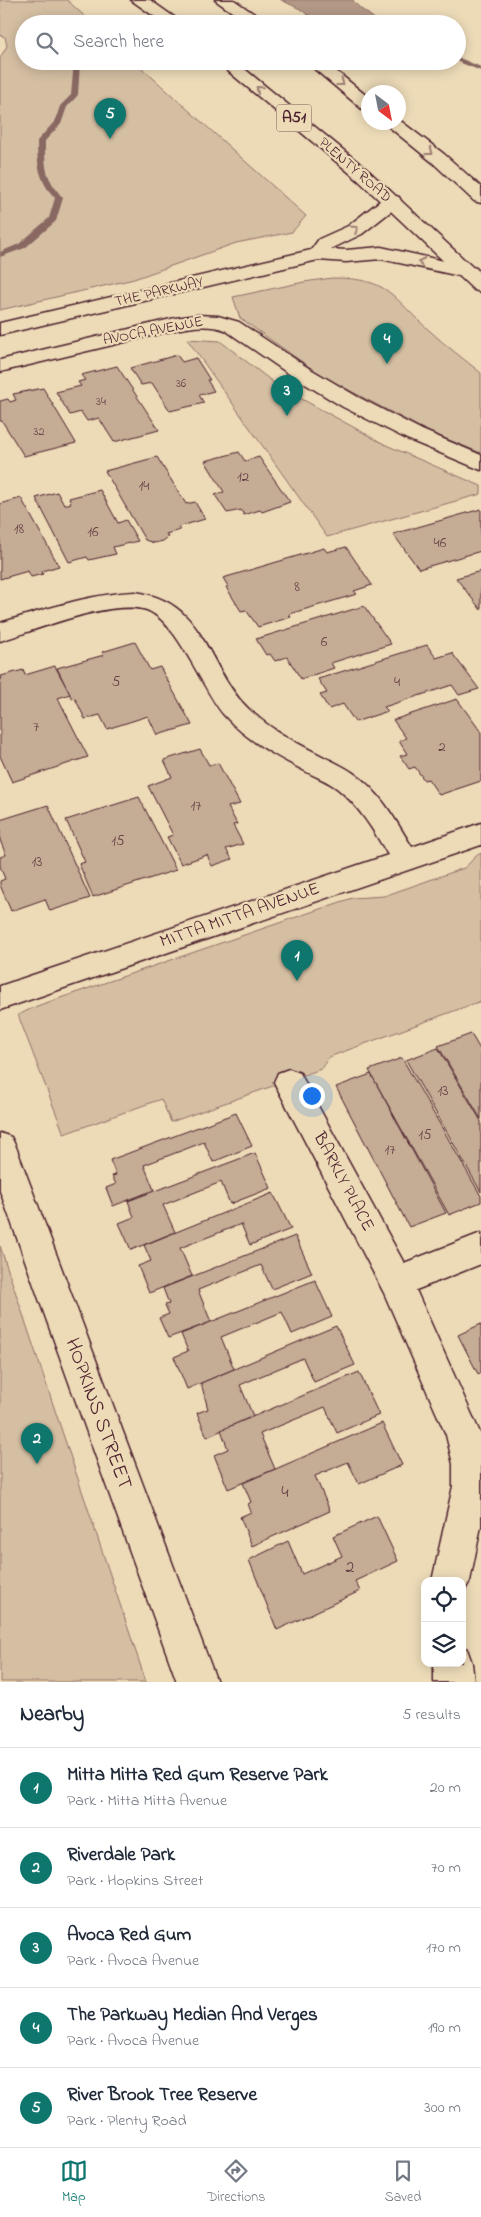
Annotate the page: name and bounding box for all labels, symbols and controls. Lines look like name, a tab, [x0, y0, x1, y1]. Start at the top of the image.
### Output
search box	[15, 15, 466, 70]
icon: search	[33, 29, 61, 57]
text: Search here	[73, 29, 164, 56]
one-way arrow	[335, 77, 345, 86]
north arrow	[361, 85, 406, 130]
one-way arrow	[256, 86, 265, 95]
pin: 5	[94, 98, 126, 139]
road number: A51	[276, 105, 312, 132]
street label: PLENTY ROAD	[314, 132, 396, 208]
one-way arrow	[424, 147, 433, 155]
one-way arrow	[349, 225, 358, 235]
one-way arrow	[416, 257, 425, 268]
street label: THE PARKWAY	[112, 271, 206, 313]
street label: AVOCA AVENUE	[101, 311, 205, 351]
pin: 4	[371, 323, 403, 364]
house number: 36	[176, 375, 187, 393]
pin: 3	[271, 375, 303, 416]
house number: 34	[96, 393, 106, 411]
house number: 32	[34, 423, 44, 441]
house number: 12	[237, 466, 250, 488]
house number: 14	[139, 475, 149, 497]
house number: 18	[14, 518, 25, 540]
house number: 16	[87, 521, 99, 543]
house number: 46	[434, 532, 447, 554]
house number: 8	[294, 576, 300, 598]
house number: 6	[321, 631, 328, 653]
house number: 5	[112, 671, 121, 693]
house number: 4	[394, 671, 400, 693]
house number: 7	[33, 716, 39, 738]
house number: 2	[438, 736, 446, 758]
house number: 17	[191, 795, 201, 817]
house number: 15	[111, 830, 125, 852]
house number: 13	[32, 851, 42, 873]
street label: MITTA MITTA AVENUE	[157, 876, 324, 956]
pin: 1	[281, 940, 313, 981]
house number: 13	[438, 1080, 448, 1102]
your location	[299, 1083, 325, 1109]
house number: 15	[418, 1124, 432, 1146]
street label: BARKLY PLACE	[305, 1127, 380, 1236]
house number: 17	[385, 1139, 395, 1161]
street label: HOPKINS STREET	[57, 1334, 139, 1494]
pin: 2	[21, 1423, 53, 1464]
house number: 4	[281, 1480, 289, 1506]
house number: 2	[346, 1555, 355, 1581]
map controls	[421, 1577, 466, 1667]
button: locate	[421, 1577, 466, 1622]
button: layers	[421, 1622, 466, 1667]
text: Nearby	[20, 1700, 84, 1730]
text: 5 results	[402, 1703, 461, 1727]
text: Mitta Mitta Red Gum Reserve Park	[67, 1762, 328, 1789]
text: 1	[33, 1776, 39, 1800]
text: 20 m	[430, 1776, 461, 1800]
text: Park · Mitta Mitta Avenue	[67, 1789, 227, 1813]
text: Riverdale Park	[67, 1842, 175, 1869]
text: 2	[32, 1856, 40, 1880]
text: 70 m	[431, 1856, 461, 1880]
text: Park · Hopkins Street	[67, 1869, 203, 1893]
text: Avoca Red Gum	[67, 1922, 191, 1949]
text: 3	[33, 1936, 39, 1960]
text: 170 m	[426, 1936, 461, 1960]
text: Park · Avoca Avenue	[67, 1949, 199, 1973]
text: The Parkway Median And Verges	[67, 2002, 318, 2029]
text: 4	[33, 2016, 39, 2040]
text: 190 m	[428, 2016, 461, 2040]
text: Park · Avoca Avenue	[67, 2029, 199, 2053]
text: River Brook Tree Reserve	[67, 2082, 257, 2109]
text: 5	[31, 2096, 41, 2120]
text: 300 m	[424, 2096, 461, 2120]
text: Park · Plenty Road	[67, 2109, 186, 2133]
tab: Map	[60, 2157, 88, 2208]
tab: Directions	[207, 2157, 265, 2208]
tab: Saved	[385, 2157, 421, 2208]

